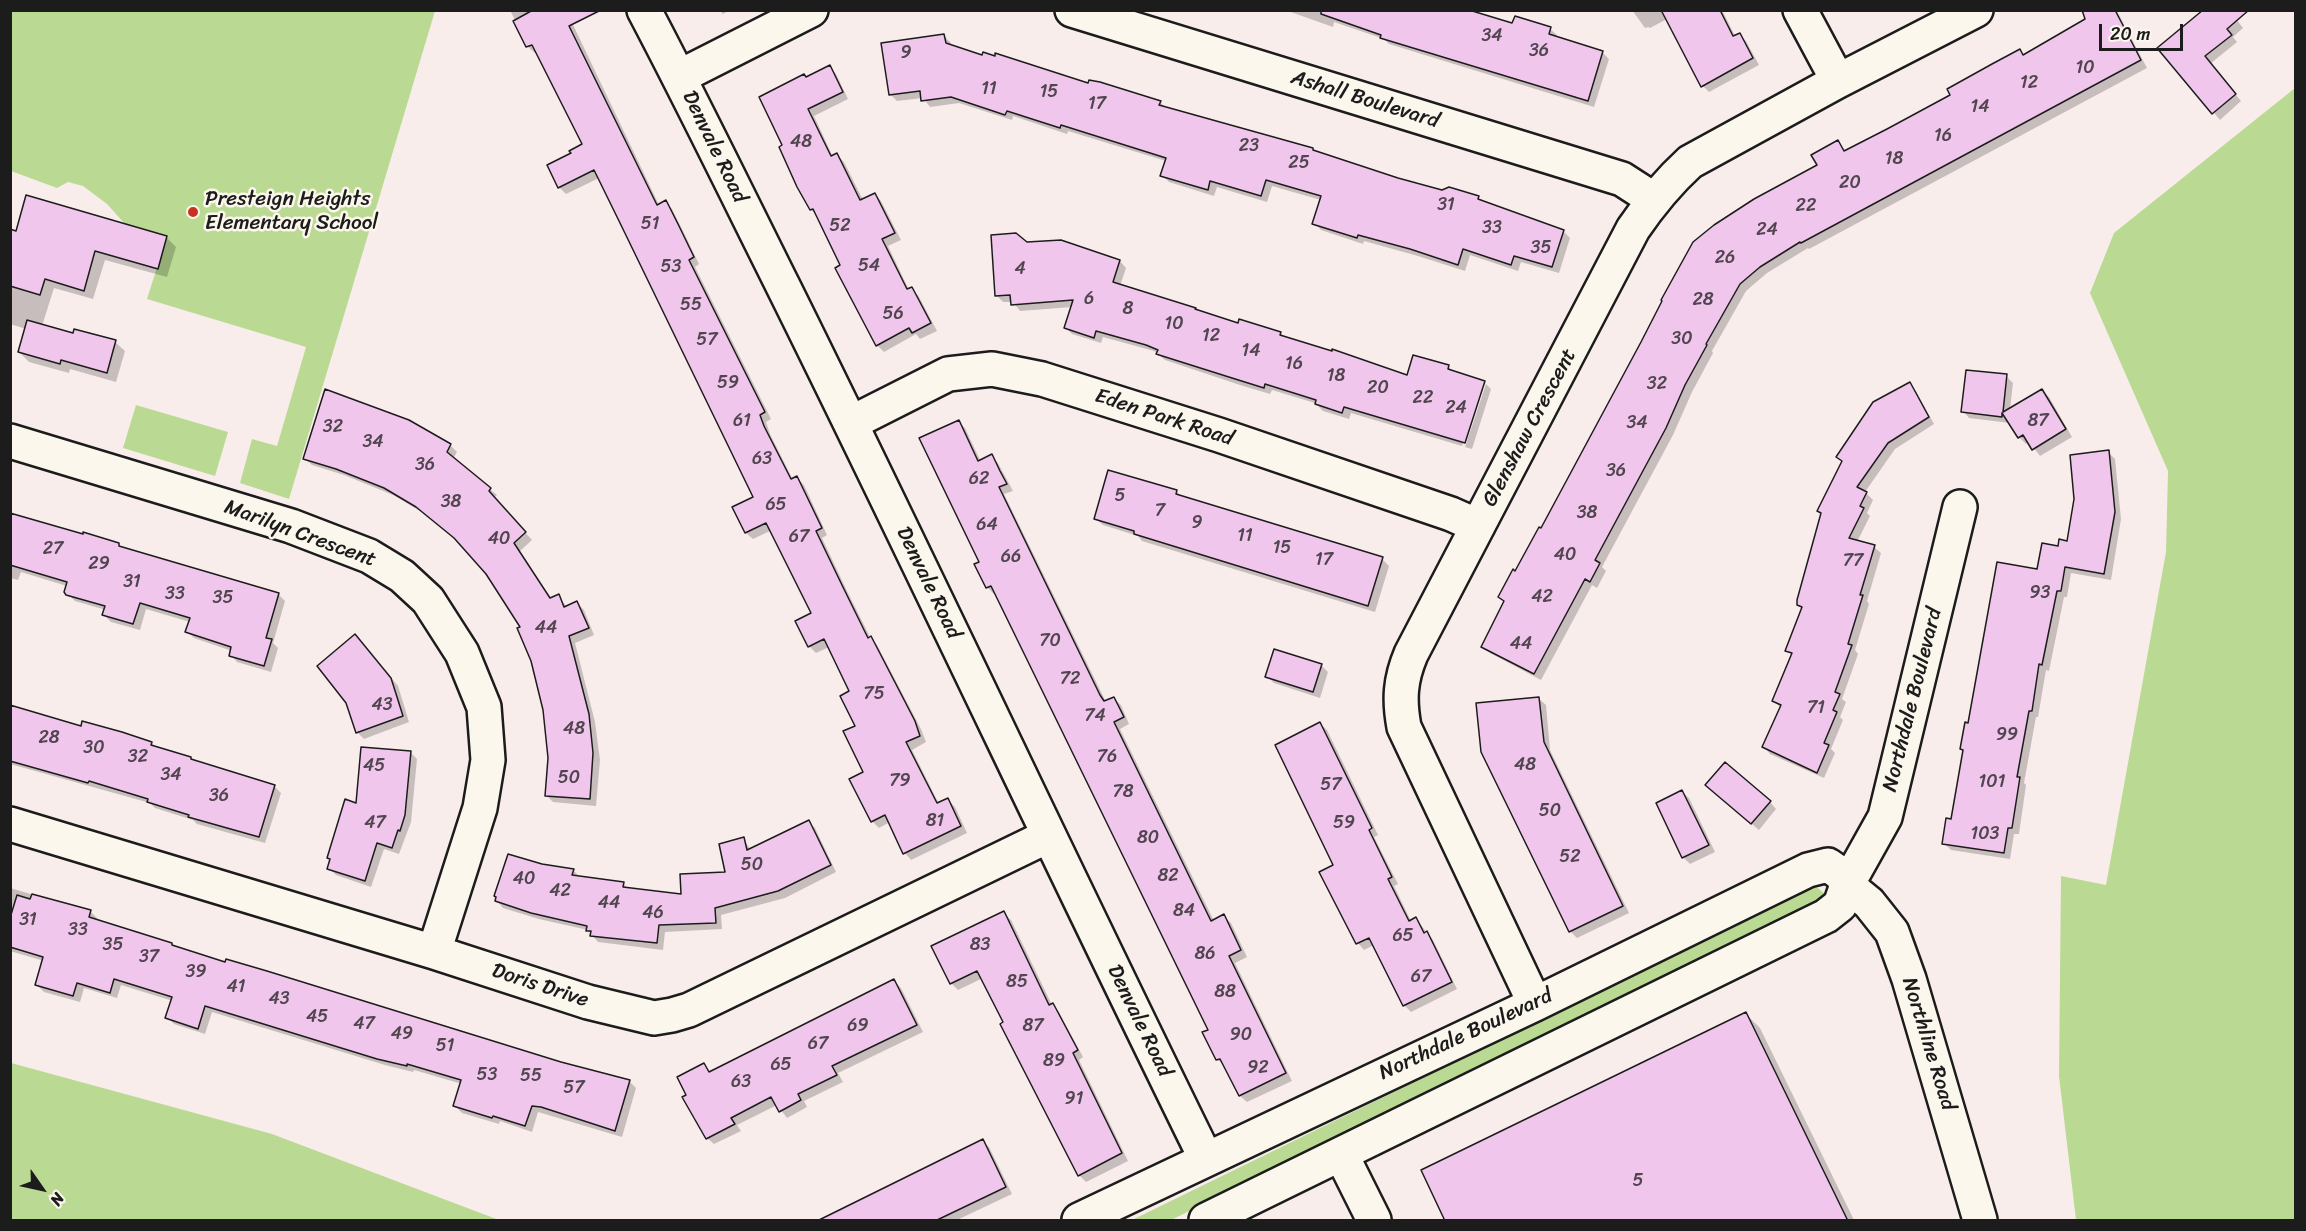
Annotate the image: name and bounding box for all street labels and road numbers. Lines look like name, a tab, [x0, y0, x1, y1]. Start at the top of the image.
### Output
street label: Ashall Boulevard	[1288, 65, 1442, 135]
street label: Denvale Road	[676, 87, 752, 207]
street label: Glenshaw Crescent	[1478, 345, 1582, 511]
street label: Eden Park Road	[1092, 384, 1236, 452]
street label: Marilyn Crescent	[221, 495, 379, 573]
street label: Denvale Road	[890, 523, 966, 643]
street label: Northdale Boulevard	[1878, 606, 1948, 794]
street label: Doris Drive	[488, 959, 592, 1013]
street label: Denvale Road	[1101, 961, 1177, 1081]
street label: Northline Road	[1896, 974, 1960, 1114]
street label: Northdale Boulevard	[1375, 984, 1557, 1086]

